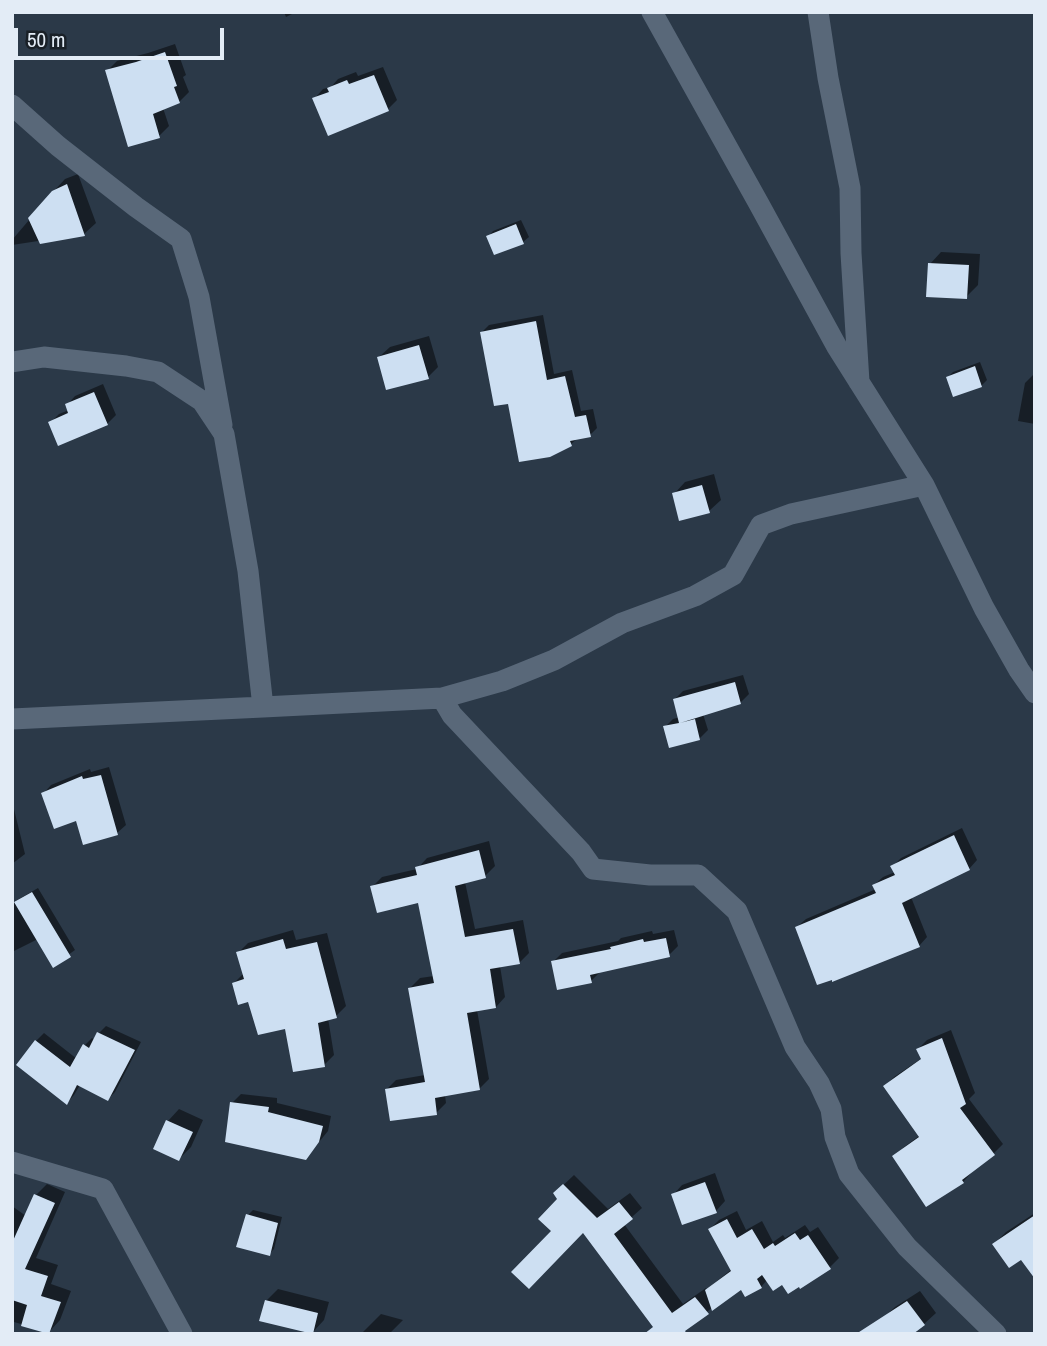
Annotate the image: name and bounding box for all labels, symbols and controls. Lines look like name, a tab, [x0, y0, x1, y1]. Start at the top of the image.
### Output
scale bar	[18, 14, 228, 58]
text: 50 m	[27, 25, 65, 54]

